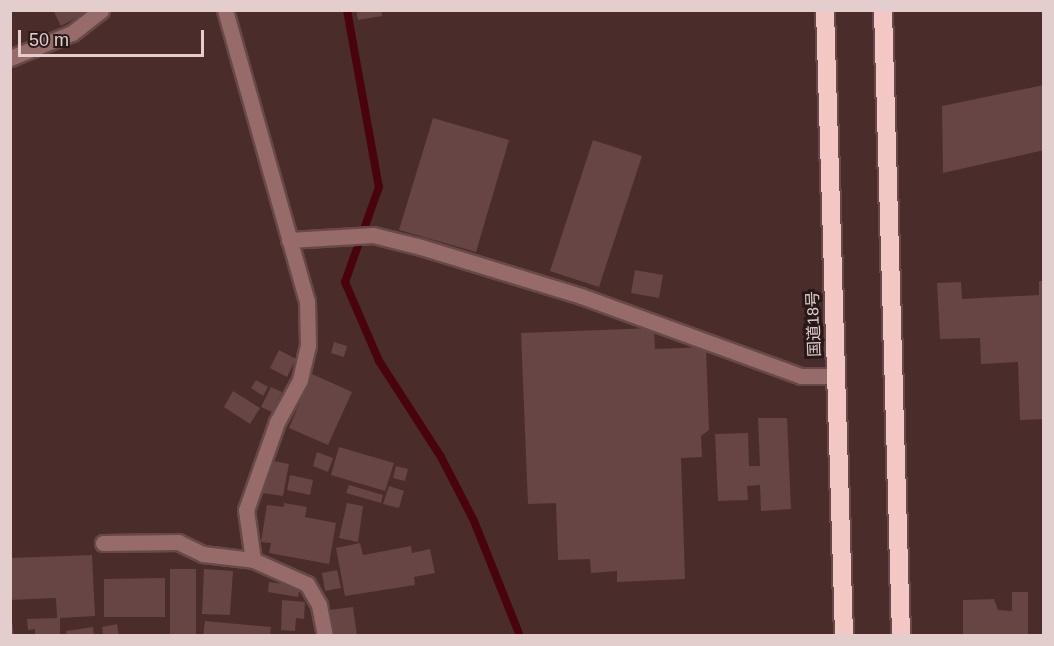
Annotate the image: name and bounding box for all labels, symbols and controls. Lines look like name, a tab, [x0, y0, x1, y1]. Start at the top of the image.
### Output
scale bar	[21, 18, 207, 56]
text: 50 m	[29, 30, 69, 50]
street label: 国道18号	[803, 291, 825, 357]

